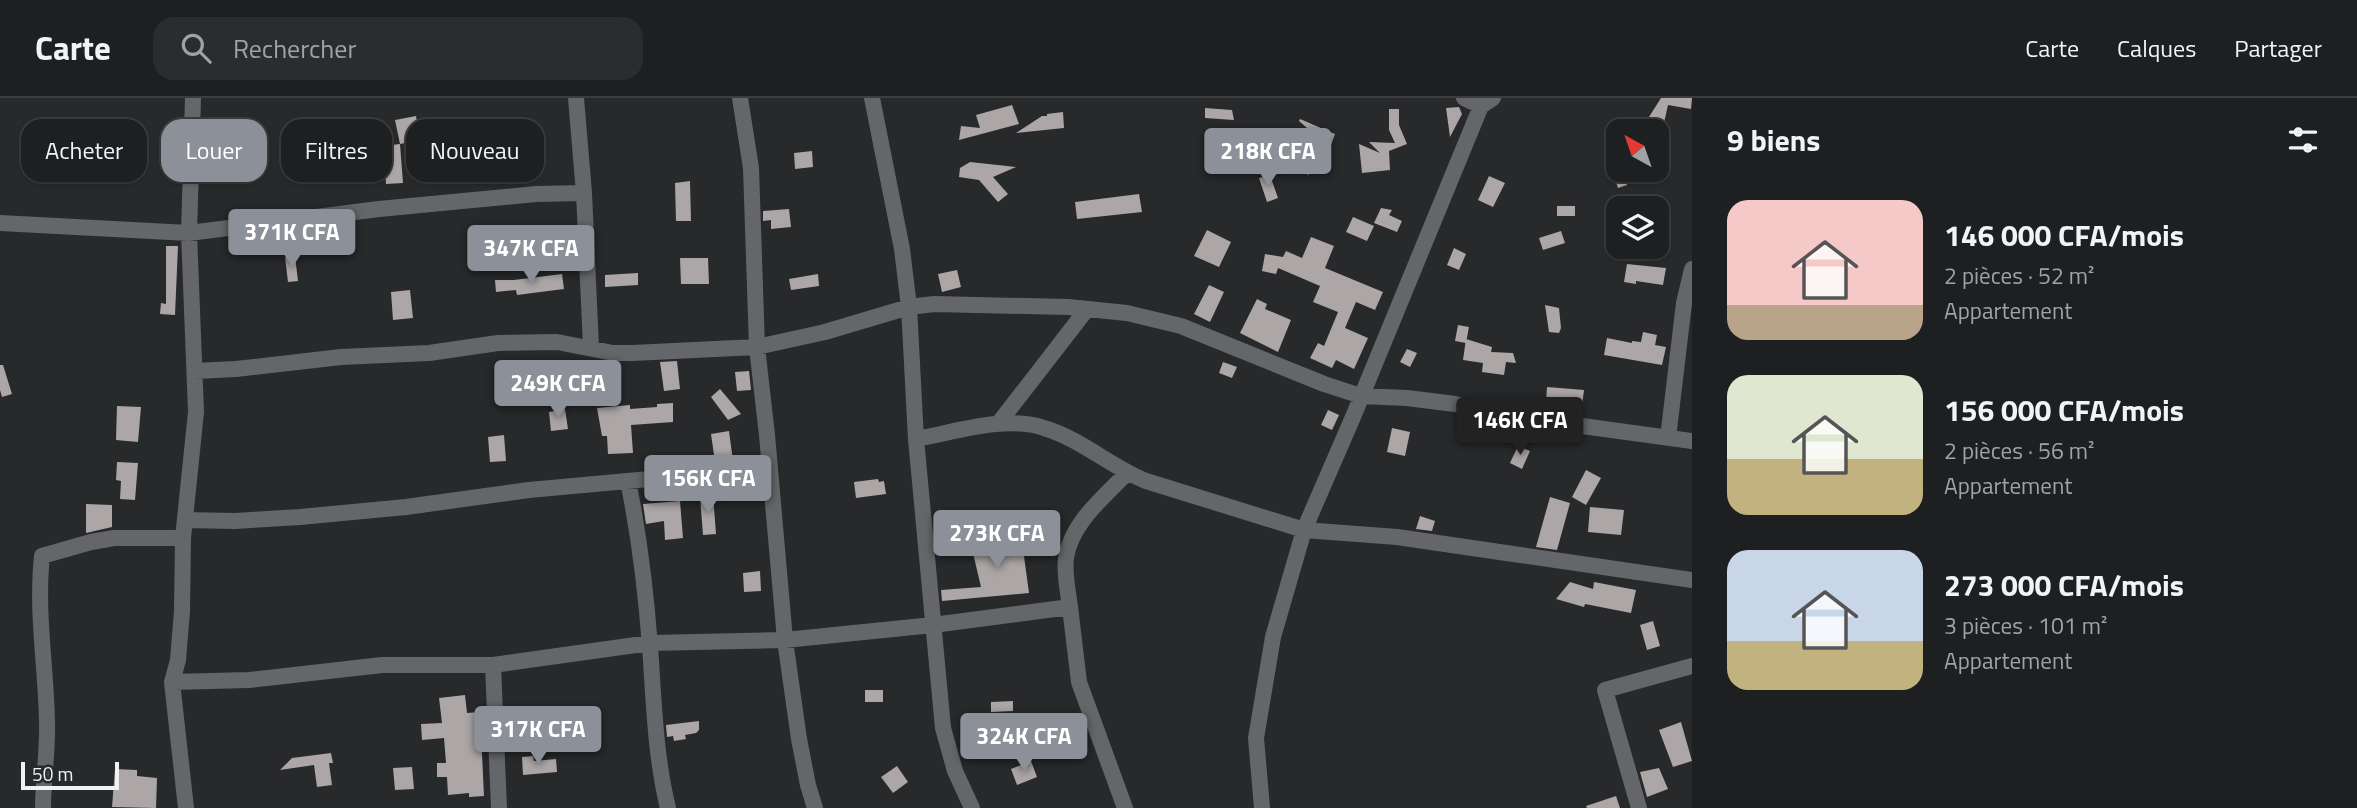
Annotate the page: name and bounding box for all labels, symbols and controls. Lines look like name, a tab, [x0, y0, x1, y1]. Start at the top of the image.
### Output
search box	[153, 17, 643, 80]
text: Carte	[35, 23, 111, 73]
icon: search	[177, 29, 215, 67]
text: Rechercher	[233, 29, 356, 68]
text: Carte	[2025, 30, 2079, 66]
text: Calques	[2117, 30, 2196, 66]
text: Partager	[2234, 30, 2322, 66]
text: 9 biens	[1727, 117, 1821, 163]
chip: Acheter	[21, 119, 147, 182]
chip: Louer	[161, 119, 267, 182]
chip: Filtres	[281, 119, 392, 182]
chip: Nouveau	[406, 119, 544, 182]
north arrow	[1606, 119, 1670, 182]
map controls	[1606, 119, 1669, 259]
icon: filters	[2284, 121, 2322, 159]
pin: 218K CFA	[1196, 129, 1340, 188]
text: 218K CFA	[1220, 133, 1316, 168]
button: layers	[1606, 196, 1669, 259]
pin: 371K CFA	[220, 209, 364, 269]
text: 146 000 CFA/mois	[1944, 212, 2184, 258]
text: 371K CFA	[244, 214, 340, 249]
pin: 347K CFA	[459, 226, 603, 285]
icon: home	[1783, 228, 1867, 312]
text: 347K CFA	[483, 230, 579, 265]
text: 2 pièces · 52 m²	[1944, 258, 2095, 293]
text: Appartement	[1944, 293, 2072, 328]
pin: 249K CFA	[486, 360, 630, 420]
text: 249K CFA	[510, 365, 606, 400]
text: 156 000 CFA/mois	[1944, 387, 2184, 433]
pin: 146K CFA	[1448, 398, 1592, 457]
text: 146K CFA	[1472, 402, 1568, 437]
icon: home	[1783, 403, 1867, 487]
text: 2 pièces · 56 m²	[1944, 433, 2095, 468]
pin: 156K CFA	[636, 456, 780, 515]
text: 156K CFA	[660, 460, 756, 495]
text: Appartement	[1944, 468, 2072, 503]
pin: 273K CFA	[925, 510, 1069, 570]
text: 273K CFA	[949, 515, 1045, 550]
text: 273 000 CFA/mois	[1944, 562, 2184, 608]
icon: home	[1783, 578, 1867, 662]
text: 3 pièces · 101 m²	[1944, 608, 2107, 643]
text: Appartement	[1944, 643, 2072, 678]
pin: 317K CFA	[466, 706, 610, 766]
text: 317K CFA	[490, 711, 586, 746]
pin: 324K CFA	[952, 714, 1096, 773]
text: 324K CFA	[976, 718, 1072, 753]
scale bar	[21, 759, 119, 791]
text: 50 m	[32, 759, 73, 788]

